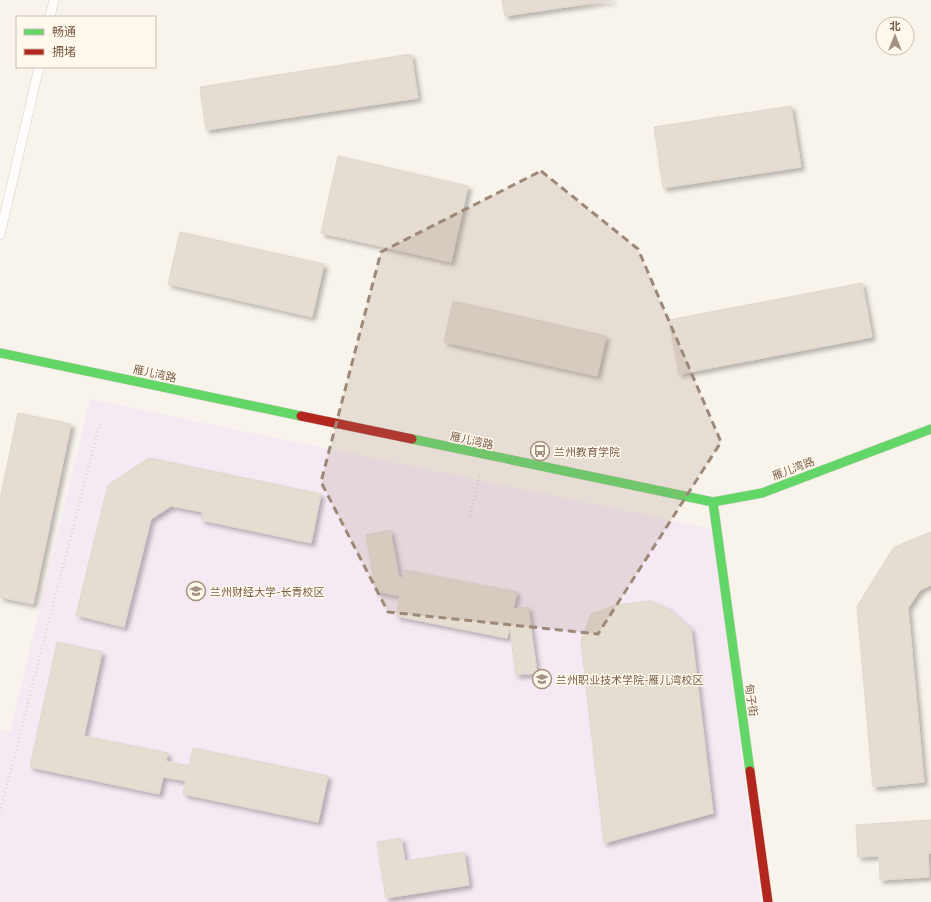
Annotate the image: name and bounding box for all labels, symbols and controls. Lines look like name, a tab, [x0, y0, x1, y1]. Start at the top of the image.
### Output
legend	[16, 16, 156, 68]
north arrow	[875, 16, 915, 56]
text: 北	[890, 18, 901, 33]
text: 畅通	[52, 23, 76, 40]
text: 拥堵	[52, 43, 76, 60]
street label: 雁儿湾路	[132, 361, 178, 385]
street label: 雁儿湾路	[449, 428, 495, 452]
bus stop icon: 兰州教育学院	[529, 440, 551, 462]
place label: 兰州教育学院	[554, 444, 620, 459]
street label: 雁儿湾路	[770, 453, 816, 483]
school or university icon: 兰州财经大学-长青校区	[185, 580, 207, 602]
place label: 兰州财经大学-长青校区	[210, 584, 325, 599]
school or university icon: 兰州职业技术学院-雁儿湾校区	[531, 668, 553, 690]
place label: 兰州职业技术学院-雁儿湾校区	[556, 672, 704, 687]
street label: 甸子街	[742, 683, 762, 717]

